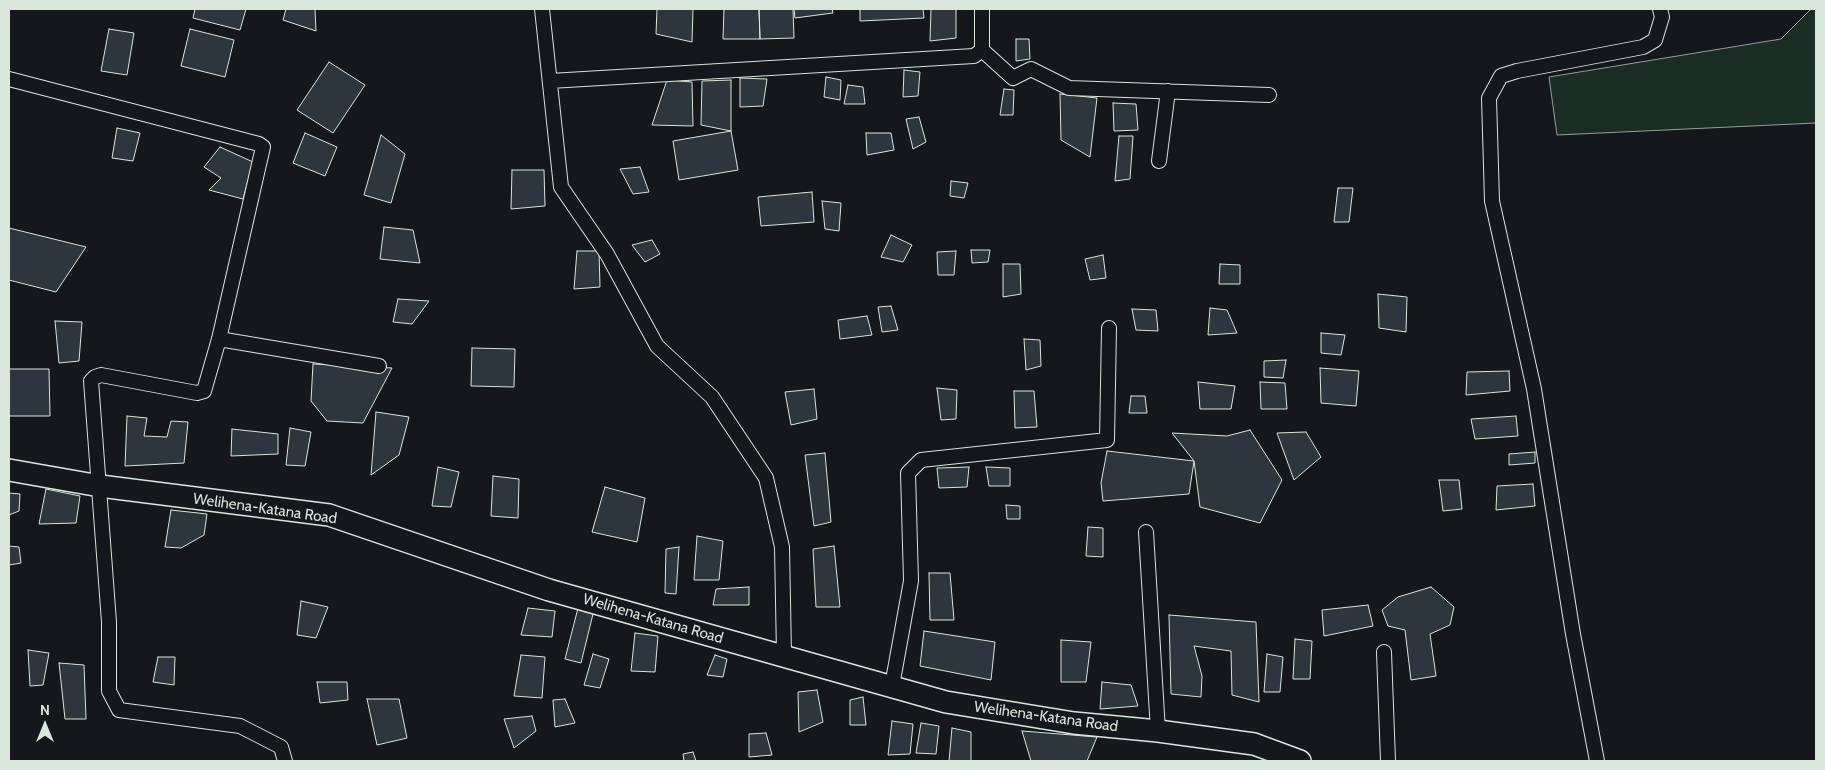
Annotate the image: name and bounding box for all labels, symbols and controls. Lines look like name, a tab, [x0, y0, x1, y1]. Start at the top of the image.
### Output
street label: Welihena-Katana Road	[192, 490, 338, 528]
street label: Welihena-Katana Road	[581, 590, 725, 648]
street label: Welihena-Katana Road	[973, 698, 1119, 736]
north arrow	[20, 700, 70, 750]
text: N	[40, 701, 50, 719]

